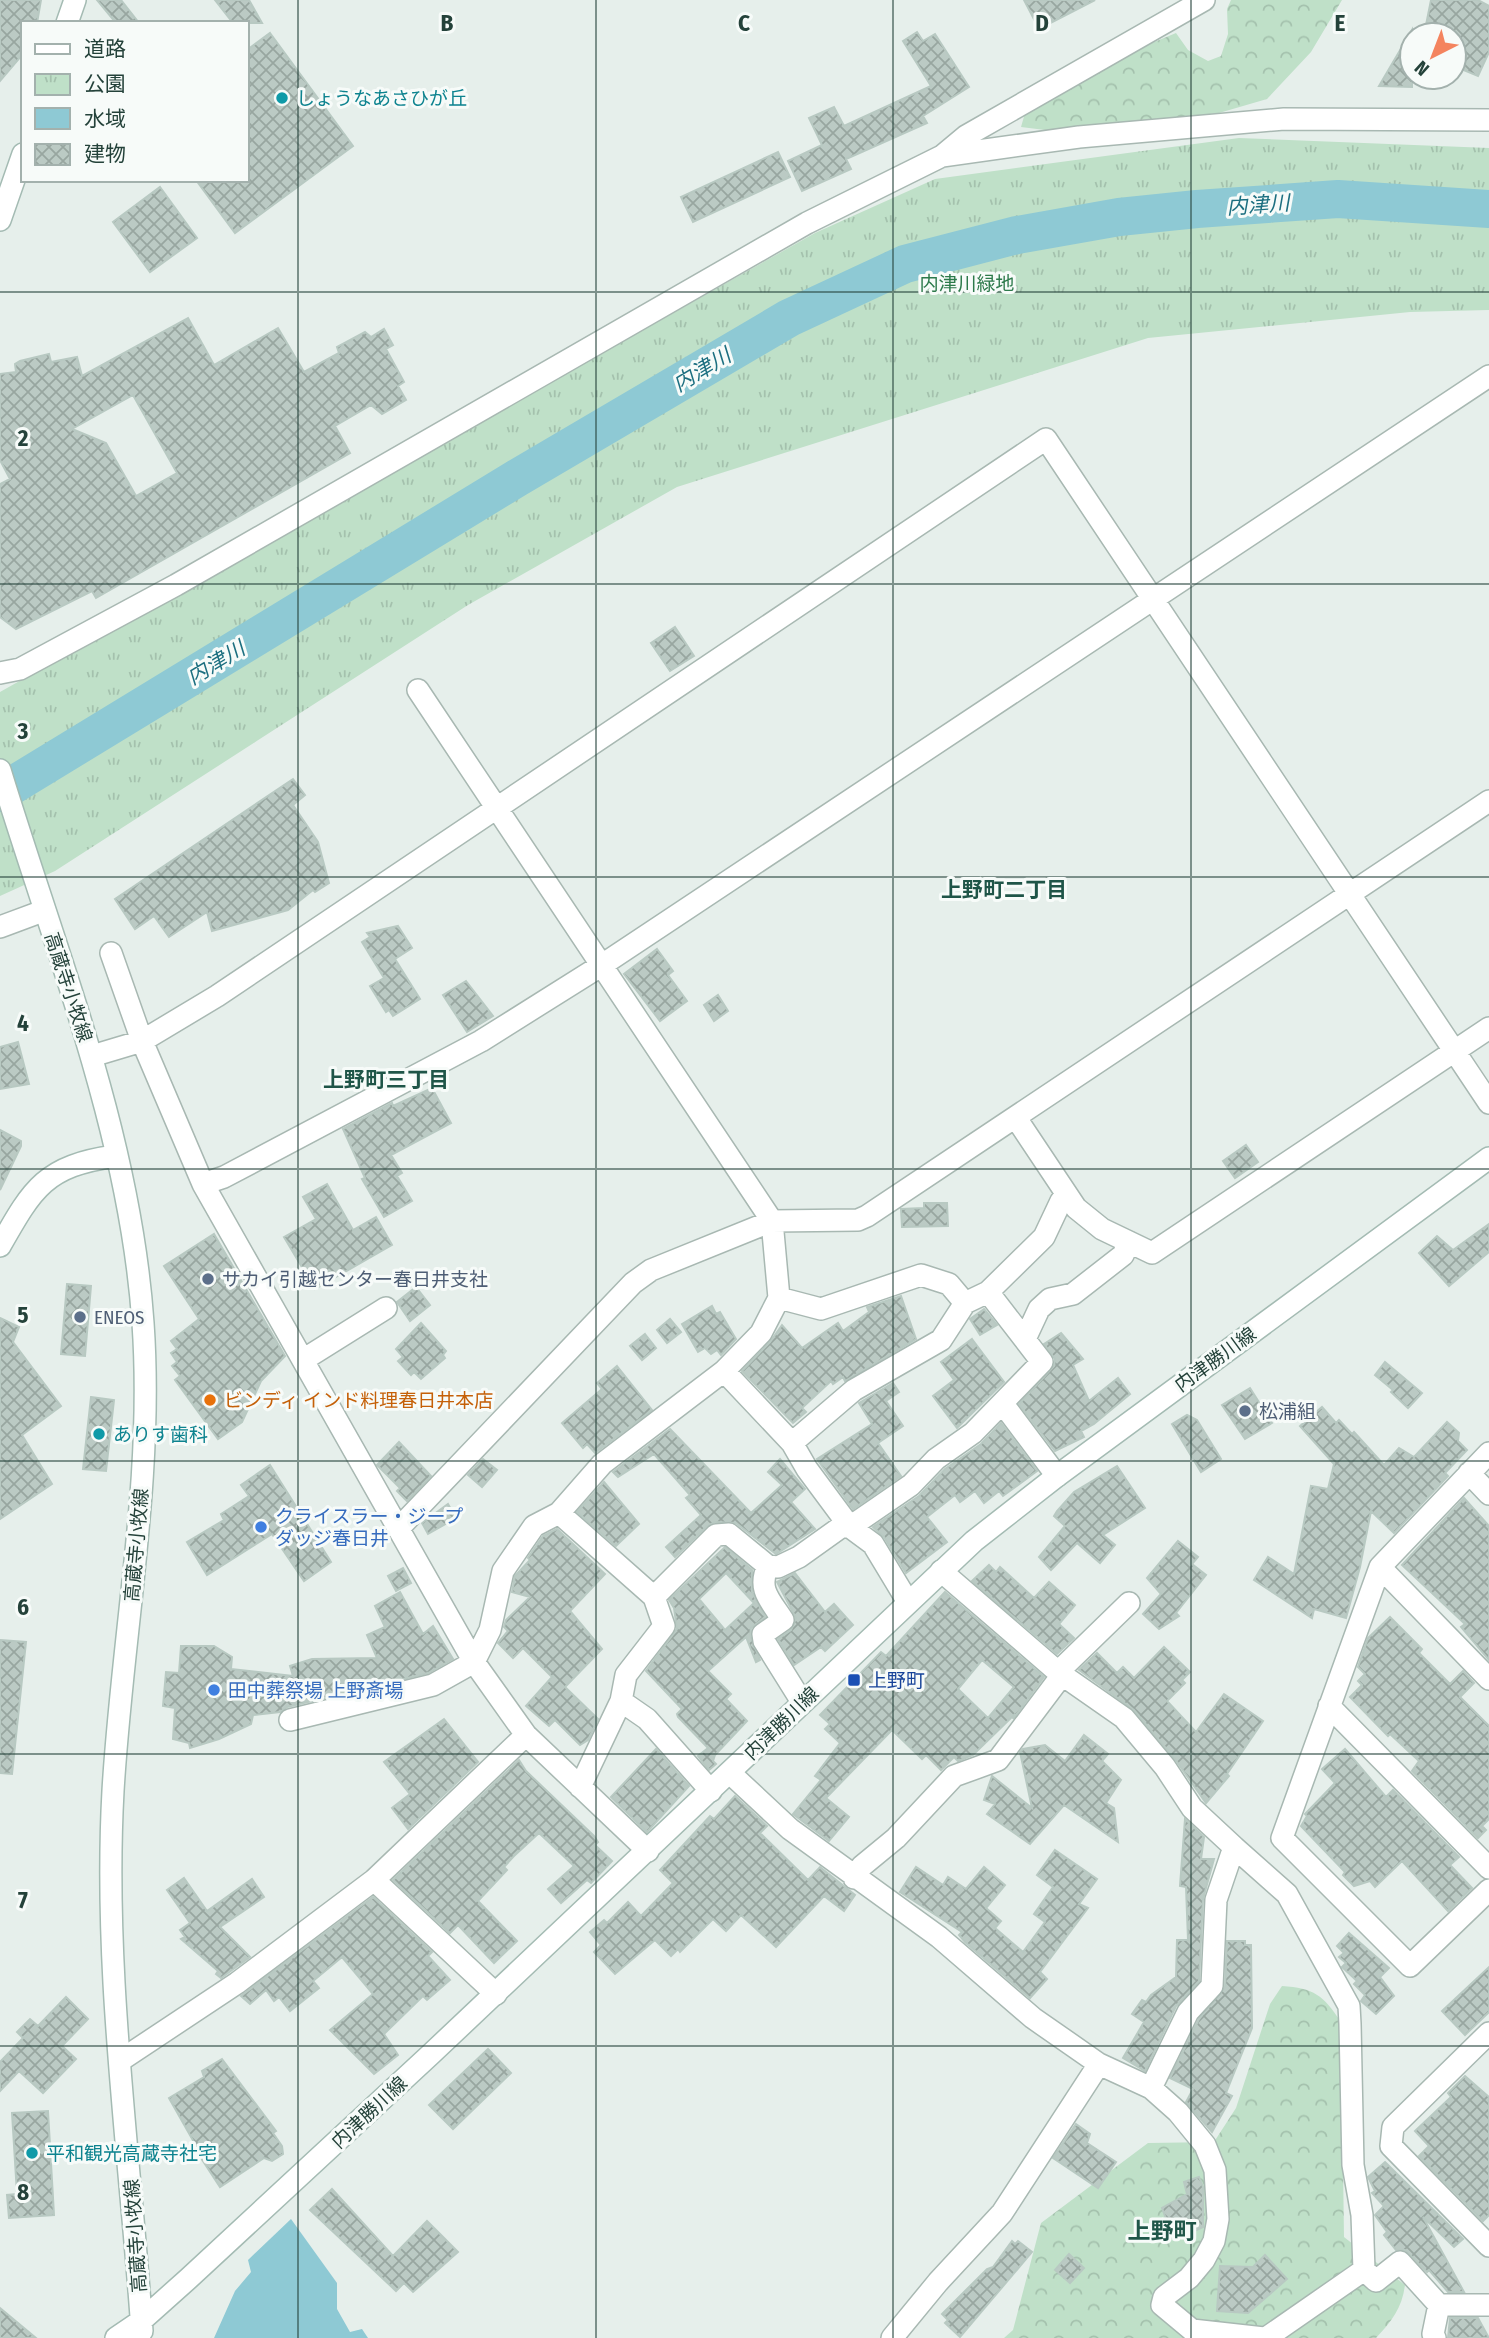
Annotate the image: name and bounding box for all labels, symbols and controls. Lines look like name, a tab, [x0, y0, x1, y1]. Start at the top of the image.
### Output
text: B	[441, 9, 454, 37]
text: C	[738, 9, 750, 37]
text: D	[1035, 9, 1049, 37]
text: E	[1335, 9, 1346, 37]
legend	[21, 21, 248, 182]
north arrow	[1398, 21, 1468, 91]
text: 道路	[84, 36, 126, 62]
text: N	[1410, 56, 1434, 81]
text: 公園	[84, 71, 126, 97]
place label: しょうなあさひが丘	[296, 87, 467, 110]
marker: しょうなあさひが丘	[274, 90, 290, 106]
text: 水域	[84, 106, 126, 132]
text: 建物	[84, 141, 126, 167]
water label: 内津川	[1226, 190, 1292, 220]
park label: 内津川緑地	[919, 272, 1015, 295]
water label: 内津川	[668, 342, 737, 397]
text: 2	[17, 424, 29, 452]
water label: 内津川	[182, 635, 251, 690]
text: 3	[17, 717, 29, 745]
district label: 上野町二丁目	[941, 877, 1067, 903]
street label: 高蔵寺小牧線	[40, 929, 97, 1045]
text: 4	[17, 1009, 29, 1037]
district label: 上野町三丁目	[323, 1067, 449, 1093]
place label: サカイ引越センター春日井支社	[222, 1268, 488, 1291]
marker: サカイ引越センター春日井支社	[200, 1271, 216, 1287]
text: 5	[17, 1301, 29, 1329]
place label: ENEOS	[94, 1306, 144, 1329]
marker: ENEOS	[72, 1309, 88, 1325]
street label: 内津勝川線	[1170, 1322, 1260, 1397]
place label: ビンディ インド料理春日井本店	[224, 1389, 493, 1412]
marker: ビンディ インド料理春日井本店	[202, 1392, 218, 1408]
place label: 松浦組	[1259, 1400, 1316, 1423]
marker: 松浦組	[1237, 1403, 1253, 1419]
place label: ありす歯科	[113, 1423, 208, 1446]
marker: ありす歯科	[91, 1426, 107, 1442]
street label: 高蔵寺小牧線	[120, 1487, 153, 1603]
place label: クライスラー・ジープ ダッジ春日井	[275, 1505, 463, 1550]
marker: クライスラー・ジープ ダッジ春日井	[253, 1519, 269, 1535]
text: 6	[17, 1593, 29, 1621]
place label: 上野町	[868, 1669, 925, 1692]
marker: 上野町	[846, 1672, 862, 1688]
place label: 田中葬祭場 上野斎場	[228, 1679, 403, 1702]
marker: 田中葬祭場 上野斎場	[206, 1682, 222, 1698]
street label: 内津勝川線	[739, 1682, 824, 1765]
text: 7	[18, 1886, 28, 1914]
street label: 内津勝川線	[327, 2072, 412, 2153]
place label: 平和観光高蔵寺社宅	[46, 2142, 217, 2165]
marker: 平和観光高蔵寺社宅	[24, 2145, 40, 2161]
text: 8	[17, 2178, 29, 2206]
street label: 高蔵寺小牧線	[120, 2178, 151, 2294]
district label: 上野町	[1128, 2217, 1197, 2245]

